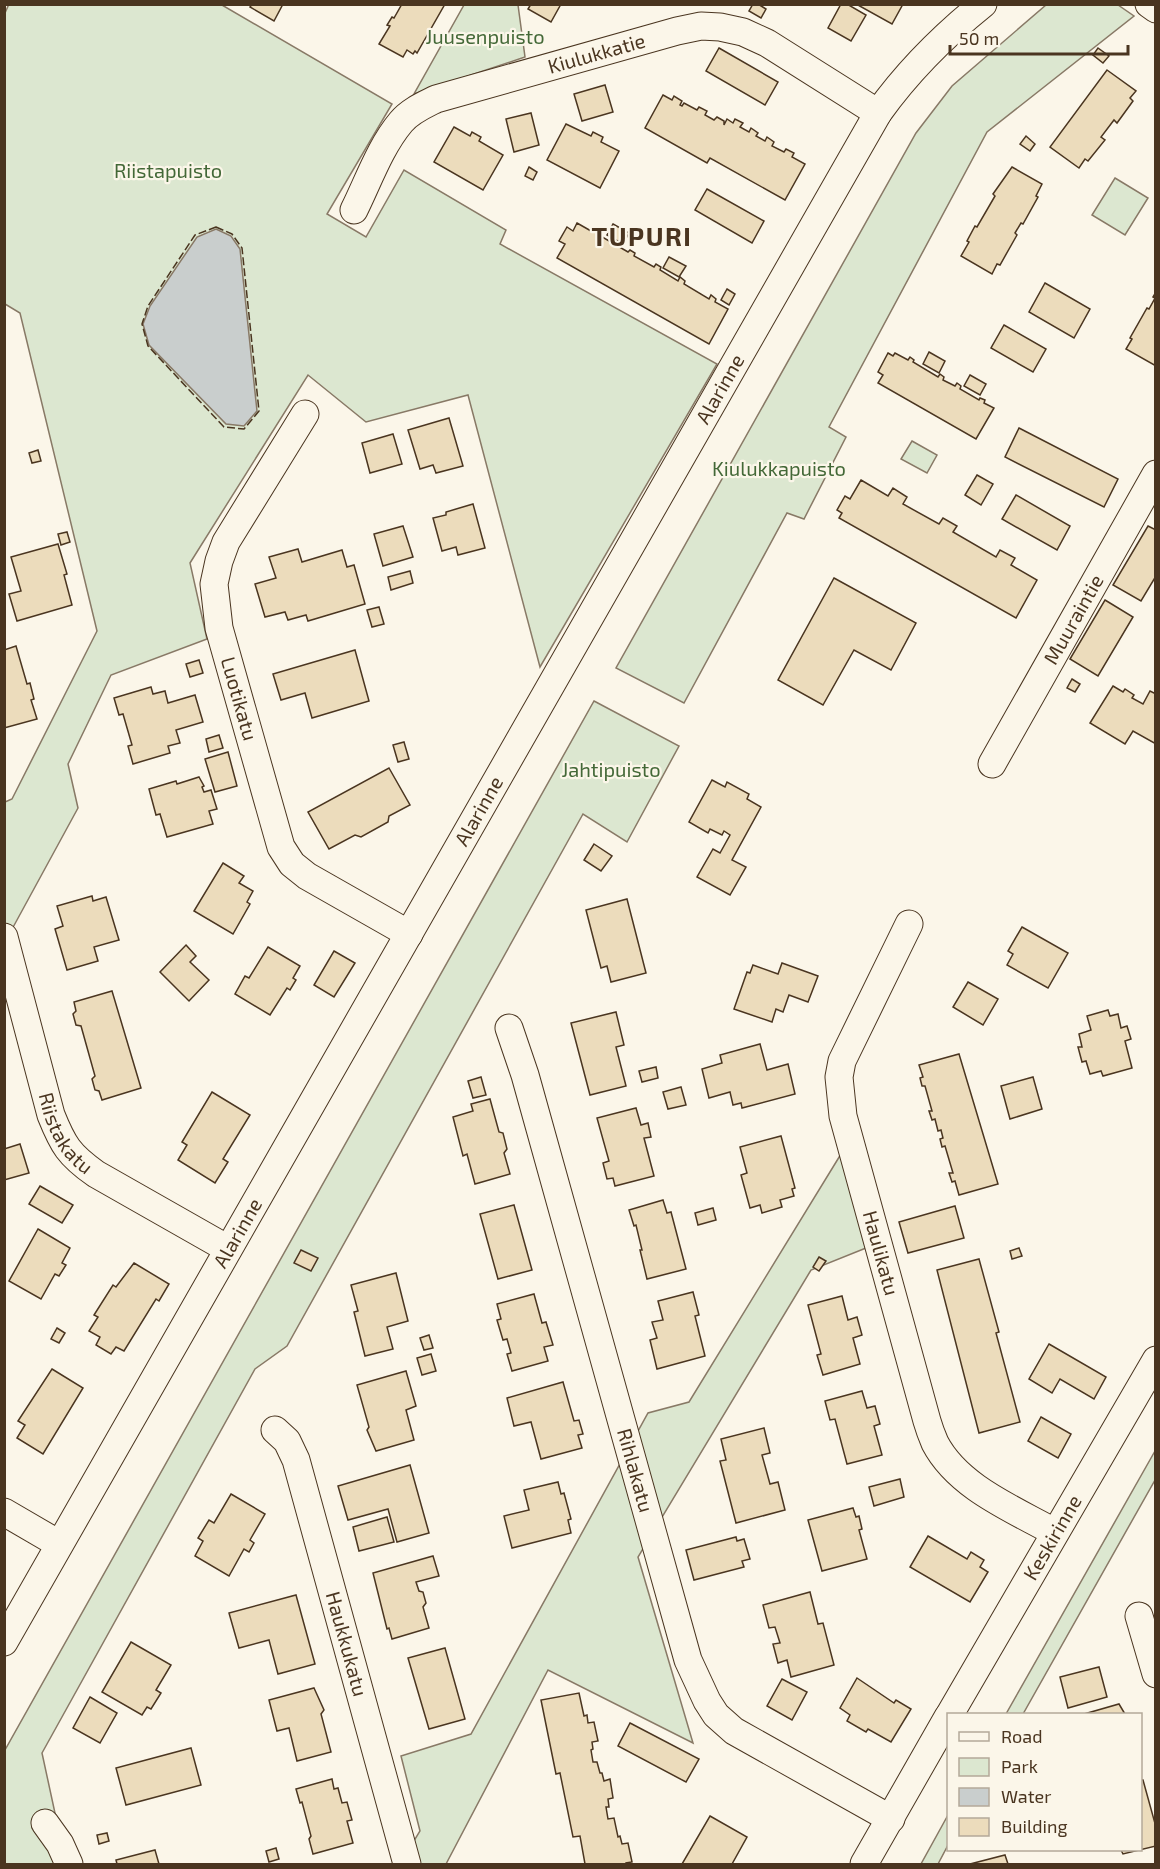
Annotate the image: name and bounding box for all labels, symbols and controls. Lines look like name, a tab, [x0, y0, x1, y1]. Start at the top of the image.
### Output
scale bar	[950, 18, 1128, 56]
park label: Juusenpuisto	[425, 24, 545, 48]
text: 50 m	[959, 27, 999, 49]
street label: Kiulukkatie	[545, 28, 648, 78]
park label: Riistapuisto	[114, 158, 222, 182]
district label: TUPURI	[592, 220, 692, 251]
street label: Alarinne	[690, 350, 749, 428]
park label: Kiulukkapuisto	[712, 456, 846, 480]
street label: Muuraintie	[1038, 570, 1108, 668]
street label: Luotikatu	[217, 654, 263, 743]
park label: Jahtipuisto	[561, 757, 661, 781]
street label: Alarinne	[449, 772, 507, 850]
street label: Riistakatu	[35, 1090, 98, 1178]
street label: Alarinne	[207, 1193, 266, 1272]
street label: Haulikatu	[859, 1208, 905, 1298]
street label: Rihlakatu	[613, 1425, 659, 1515]
street label: Keskirinne	[1018, 1490, 1086, 1584]
street label: Haukkukatu	[322, 1588, 373, 1699]
legend	[947, 1713, 1142, 1851]
text: Road	[1001, 1725, 1042, 1747]
text: Park	[1001, 1755, 1038, 1777]
text: Water	[1001, 1785, 1051, 1807]
text: Building	[1001, 1815, 1068, 1837]

